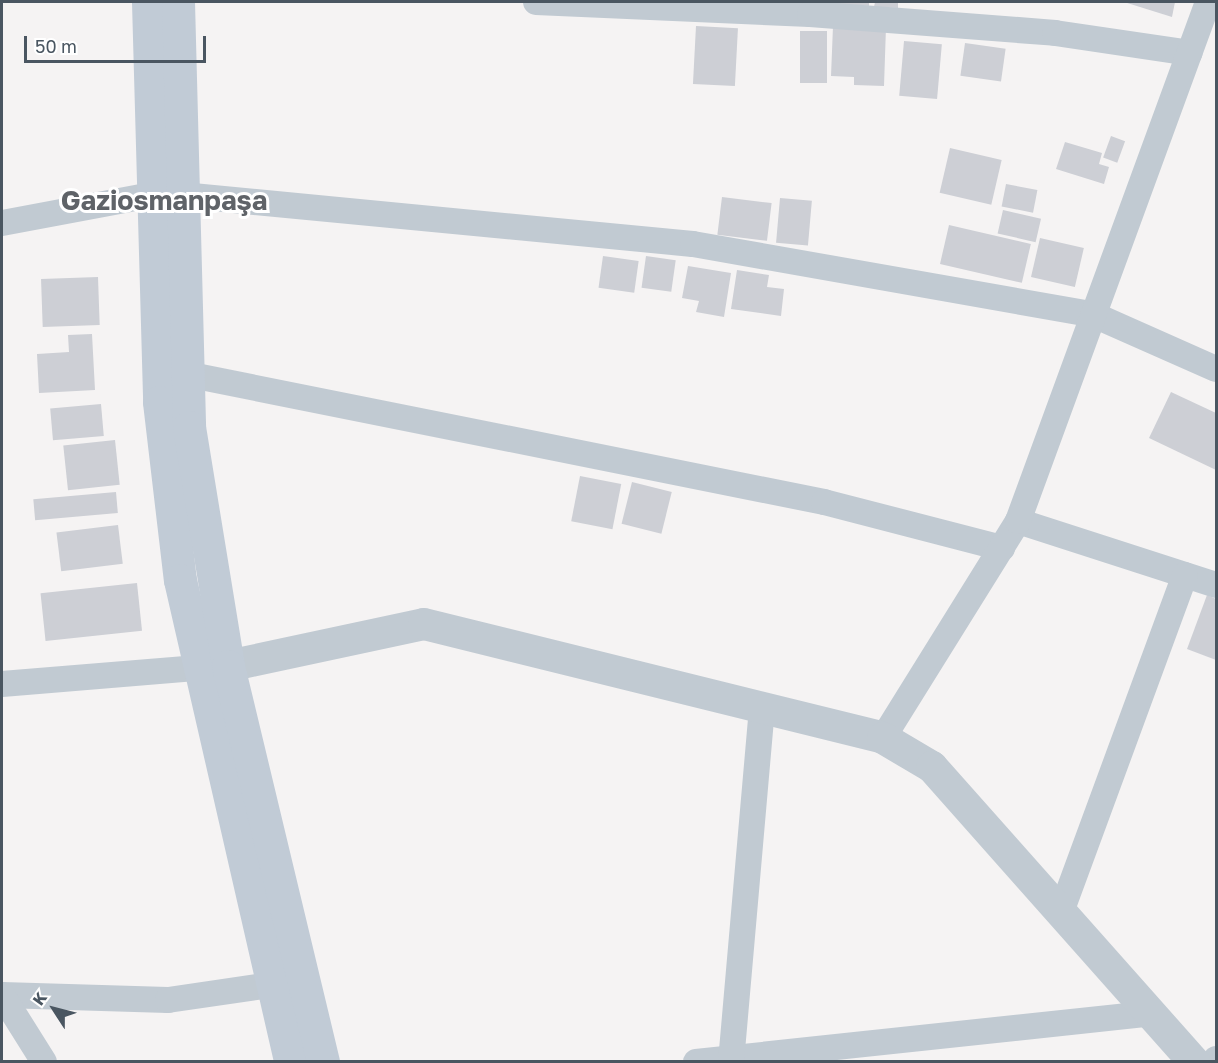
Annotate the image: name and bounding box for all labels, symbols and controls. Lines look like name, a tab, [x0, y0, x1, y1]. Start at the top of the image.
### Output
scale bar	[27, 24, 208, 62]
text: 50 m	[35, 35, 77, 57]
district label: Gaziosmanpaşa	[61, 185, 267, 217]
north arrow	[24, 979, 84, 1039]
text: K	[28, 988, 51, 1009]

